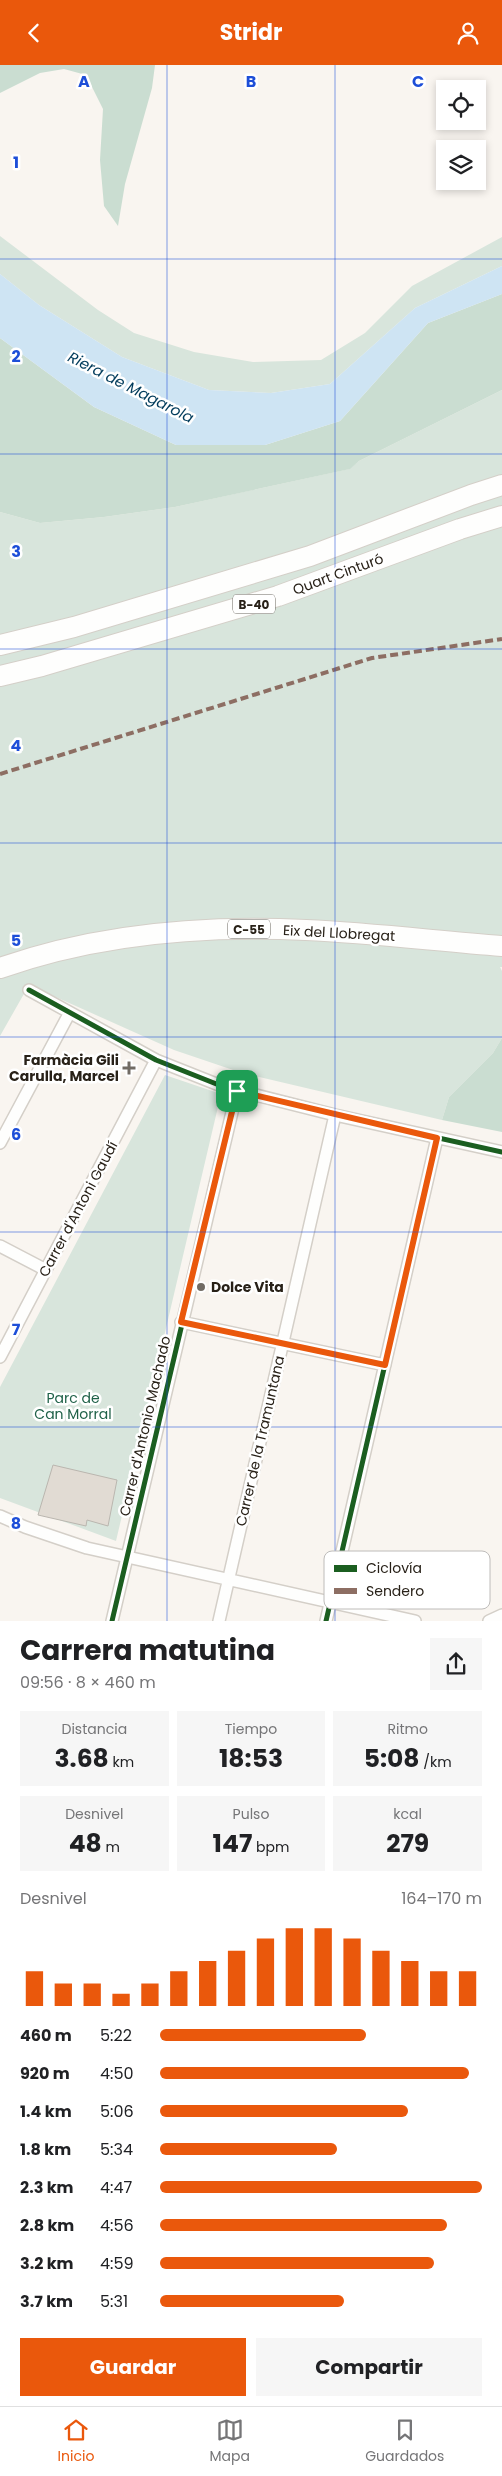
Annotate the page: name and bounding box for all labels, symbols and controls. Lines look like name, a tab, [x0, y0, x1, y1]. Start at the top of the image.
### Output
text: Stridr	[220, 17, 282, 48]
icon: back	[20, 19, 48, 47]
icon: person	[454, 19, 482, 47]
text: A	[78, 70, 90, 93]
text: B	[246, 70, 256, 93]
text: C	[412, 70, 424, 93]
map controls	[436, 80, 486, 190]
button: locate	[436, 80, 486, 130]
button: layers	[436, 140, 486, 190]
text: 1	[13, 151, 19, 174]
text: 2	[11, 345, 21, 368]
water label: Riera de Magarola	[64, 346, 198, 428]
text: 3	[11, 540, 21, 563]
street label: Quart Cinturó	[290, 548, 386, 600]
road number: B-40	[233, 595, 275, 613]
text: 4	[11, 734, 22, 757]
road number: C-55	[228, 919, 270, 939]
street label: Eix del Llobregat	[282, 920, 396, 946]
text: 5	[11, 929, 21, 952]
place label: Farmàcia Gili Carulla, Marcel	[9, 1050, 119, 1086]
marker: Farmàcia Gili Carulla, Marcel	[123, 1062, 135, 1074]
pin	[216, 1070, 258, 1112]
icon: arrive	[223, 1077, 251, 1105]
text: 6	[11, 1123, 21, 1146]
street label: Carrer d'Antoni Gaudí	[34, 1137, 123, 1280]
place label: Dolce Vita	[211, 1277, 284, 1297]
marker: Dolce Vita	[195, 1281, 207, 1293]
text: 7	[12, 1318, 21, 1341]
street label: Carrer d'Antonio Machado	[115, 1334, 175, 1518]
street label: Carrer de la Tramuntana	[231, 1354, 289, 1528]
park label: Parc de Can Morral	[34, 1388, 112, 1424]
text: 8	[11, 1512, 21, 1535]
legend	[324, 1551, 490, 1609]
text: Ciclovía	[366, 1558, 422, 1578]
text: Sendero	[366, 1581, 424, 1601]
text: Carrera matutina	[20, 1631, 275, 1670]
button: share	[430, 1638, 482, 1690]
text: 09:56 · 8 × 460 m	[20, 1671, 156, 1694]
text: Distancia	[62, 1719, 127, 1739]
text: Tiempo	[225, 1719, 277, 1739]
text: Ritmo	[387, 1719, 428, 1739]
text: 3.68	[54, 1741, 109, 1776]
text: 18:53	[219, 1741, 283, 1776]
text: 5:08	[364, 1741, 420, 1776]
text: km	[109, 1752, 134, 1772]
text: /km	[420, 1752, 452, 1772]
text: Desnivel	[65, 1804, 123, 1824]
text: Pulso	[233, 1804, 269, 1824]
text: kcal	[393, 1804, 422, 1824]
text: 48	[69, 1826, 102, 1861]
text: 147	[213, 1826, 252, 1861]
text: 279	[386, 1826, 429, 1861]
text: m	[102, 1837, 120, 1857]
text: bpm	[252, 1837, 289, 1857]
text: Desnivel	[20, 1887, 87, 1910]
text: 164–170 m	[401, 1887, 482, 1910]
text: 460 m	[20, 2024, 72, 2047]
text: 5:22	[100, 2024, 132, 2047]
text: 920 m	[20, 2062, 70, 2085]
text: 4:50	[100, 2062, 134, 2085]
text: 1.4 km	[20, 2100, 72, 2123]
text: 5:06	[100, 2100, 134, 2123]
text: 1.8 km	[20, 2138, 71, 2161]
text: 5:34	[100, 2138, 133, 2161]
text: 2.3 km	[20, 2176, 74, 2199]
text: 4:47	[100, 2176, 132, 2199]
text: 2.8 km	[20, 2214, 74, 2237]
text: 4:56	[100, 2214, 134, 2237]
text: 3.2 km	[20, 2252, 74, 2275]
text: 4:59	[100, 2252, 134, 2275]
text: 3.7 km	[20, 2290, 73, 2313]
text: 5:31	[100, 2290, 128, 2313]
button: Guardar	[20, 2338, 246, 2396]
button: Compartir	[256, 2338, 482, 2396]
tab: Inicio	[58, 2416, 94, 2467]
tab: Mapa	[210, 2416, 250, 2467]
tab: Guardados	[365, 2416, 444, 2467]

